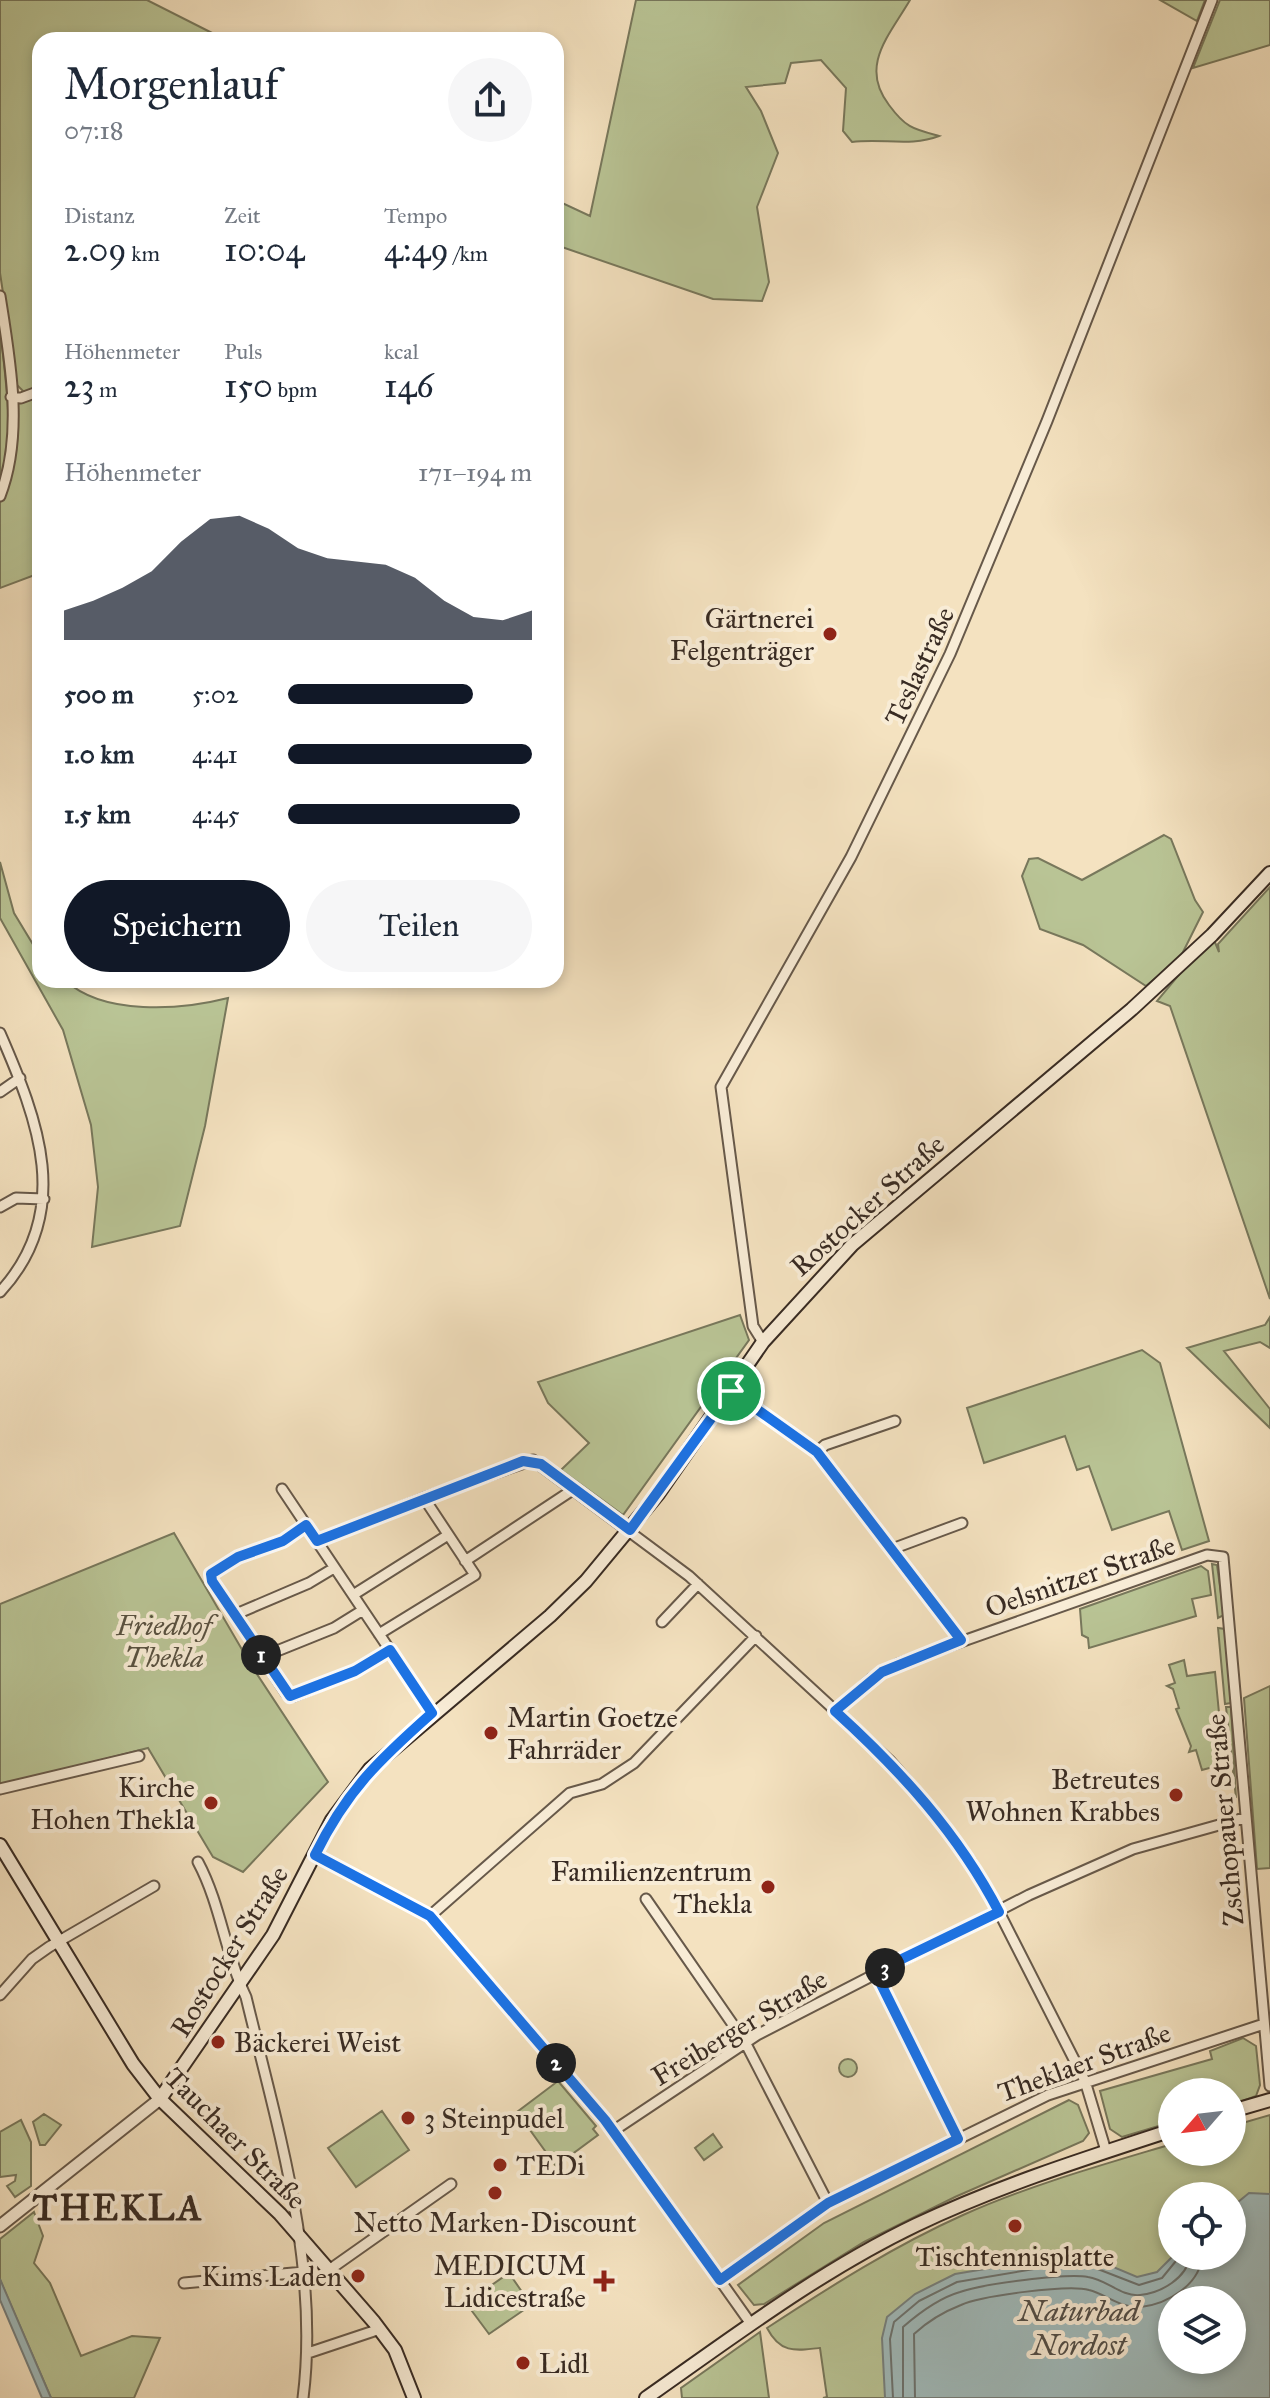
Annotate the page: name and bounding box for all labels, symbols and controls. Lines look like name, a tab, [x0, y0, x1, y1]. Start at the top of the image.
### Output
text: Morgenlauf	[64, 57, 279, 111]
button: share	[448, 58, 532, 142]
text: 07:18	[64, 114, 124, 146]
text: Distanz	[64, 202, 135, 229]
text: Zeit	[224, 202, 261, 229]
text: Tempo	[384, 202, 447, 229]
text: 2.09	[64, 229, 127, 270]
text: 10:04	[224, 229, 304, 270]
text: 4:49	[384, 229, 449, 270]
text: km	[127, 240, 160, 267]
text: /km	[449, 240, 488, 267]
text: Höhenmeter	[64, 338, 180, 365]
text: Puls	[224, 338, 262, 365]
text: kcal	[384, 338, 419, 365]
text: 23	[64, 365, 94, 406]
text: 150	[224, 365, 273, 406]
text: 146	[384, 365, 434, 406]
text: m	[94, 376, 118, 403]
text: bpm	[273, 376, 318, 403]
text: Höhenmeter	[64, 456, 201, 488]
text: 171–194 m	[418, 456, 532, 488]
place label: Gärtnerei Felgenträger	[670, 601, 814, 668]
street label: Teslastraße	[877, 601, 962, 731]
marker: Gärtnerei Felgenträger	[821, 625, 839, 643]
text: 500 m	[64, 678, 134, 710]
text: 5:02	[192, 678, 239, 710]
text: 1.0 km	[64, 738, 134, 770]
text: 4:41	[192, 738, 238, 770]
text: 1.5 km	[64, 798, 131, 830]
text: 4:45	[192, 798, 240, 830]
button: Speichern	[64, 880, 290, 972]
button: Teilen	[306, 880, 532, 972]
street label: Rostocker Straße	[783, 1127, 952, 1284]
pin	[697, 1357, 765, 1425]
icon: arrive	[709, 1369, 753, 1413]
street label: Oelsnitzer Straße	[980, 1528, 1180, 1625]
park label: Friedhof Thekla	[115, 1608, 220, 1675]
pin: 1	[241, 1635, 281, 1675]
text: 1	[257, 1641, 265, 1668]
place label: Martin Goetze Fahrräder	[507, 1700, 678, 1767]
street label: Zschopauer Straße	[1198, 1712, 1251, 1927]
marker: Martin Goetze Fahrräder	[482, 1724, 500, 1742]
place label: Betreutes Wohnen Krabbes	[966, 1762, 1160, 1829]
place label: Kirche Hohen Thekla	[30, 1770, 195, 1837]
marker: Betreutes Wohnen Krabbes	[1167, 1786, 1185, 1804]
marker: Kirche Hohen Thekla	[202, 1794, 220, 1812]
place label: Familienzentrum Thekla	[551, 1854, 752, 1921]
street label: Rostocker Straße	[163, 1859, 296, 2043]
marker: Familienzentrum Thekla	[759, 1878, 777, 1896]
pin: 3	[865, 1948, 905, 1988]
text: 3	[881, 1954, 889, 1981]
street label: Freiberger Straße	[645, 1961, 833, 2094]
street label: Theklaer Straße	[993, 2015, 1175, 2110]
place label: Bäckerei Weist	[234, 2025, 401, 2060]
marker: Bäckerei Weist	[209, 2033, 227, 2051]
pin: 2	[536, 2043, 576, 2083]
text: 2	[551, 2049, 561, 2076]
street label: Tauchaer Straße	[157, 2060, 314, 2217]
north arrow	[1158, 2078, 1246, 2166]
map controls	[1158, 2078, 1246, 2374]
place label: 3 Steinpudel	[424, 2101, 564, 2136]
marker: 3 Steinpudel	[399, 2109, 417, 2127]
place label: TEDi	[516, 2148, 585, 2183]
marker: TEDi	[491, 2156, 509, 2174]
button: locate	[1158, 2182, 1246, 2270]
marker: Netto Marken-Discount	[486, 2184, 504, 2202]
district label: THEKLA	[32, 2186, 204, 2230]
place label: Netto Marken-Discount	[353, 2205, 637, 2240]
marker: Tischtennisplatte	[1006, 2217, 1024, 2235]
place label: Tischtennisplatte	[916, 2239, 1114, 2274]
place label: MEDICUM Lidicestraße	[434, 2248, 586, 2315]
place label: Kims Laden	[201, 2259, 342, 2294]
marker: Kims Laden	[349, 2267, 367, 2285]
marker: MEDICUM Lidicestraße	[593, 2270, 615, 2292]
button: layers	[1158, 2286, 1246, 2374]
water label: Naturbad Nordost	[1017, 2293, 1142, 2363]
place label: Lidl	[539, 2346, 589, 2381]
marker: Lidl	[514, 2354, 532, 2372]

